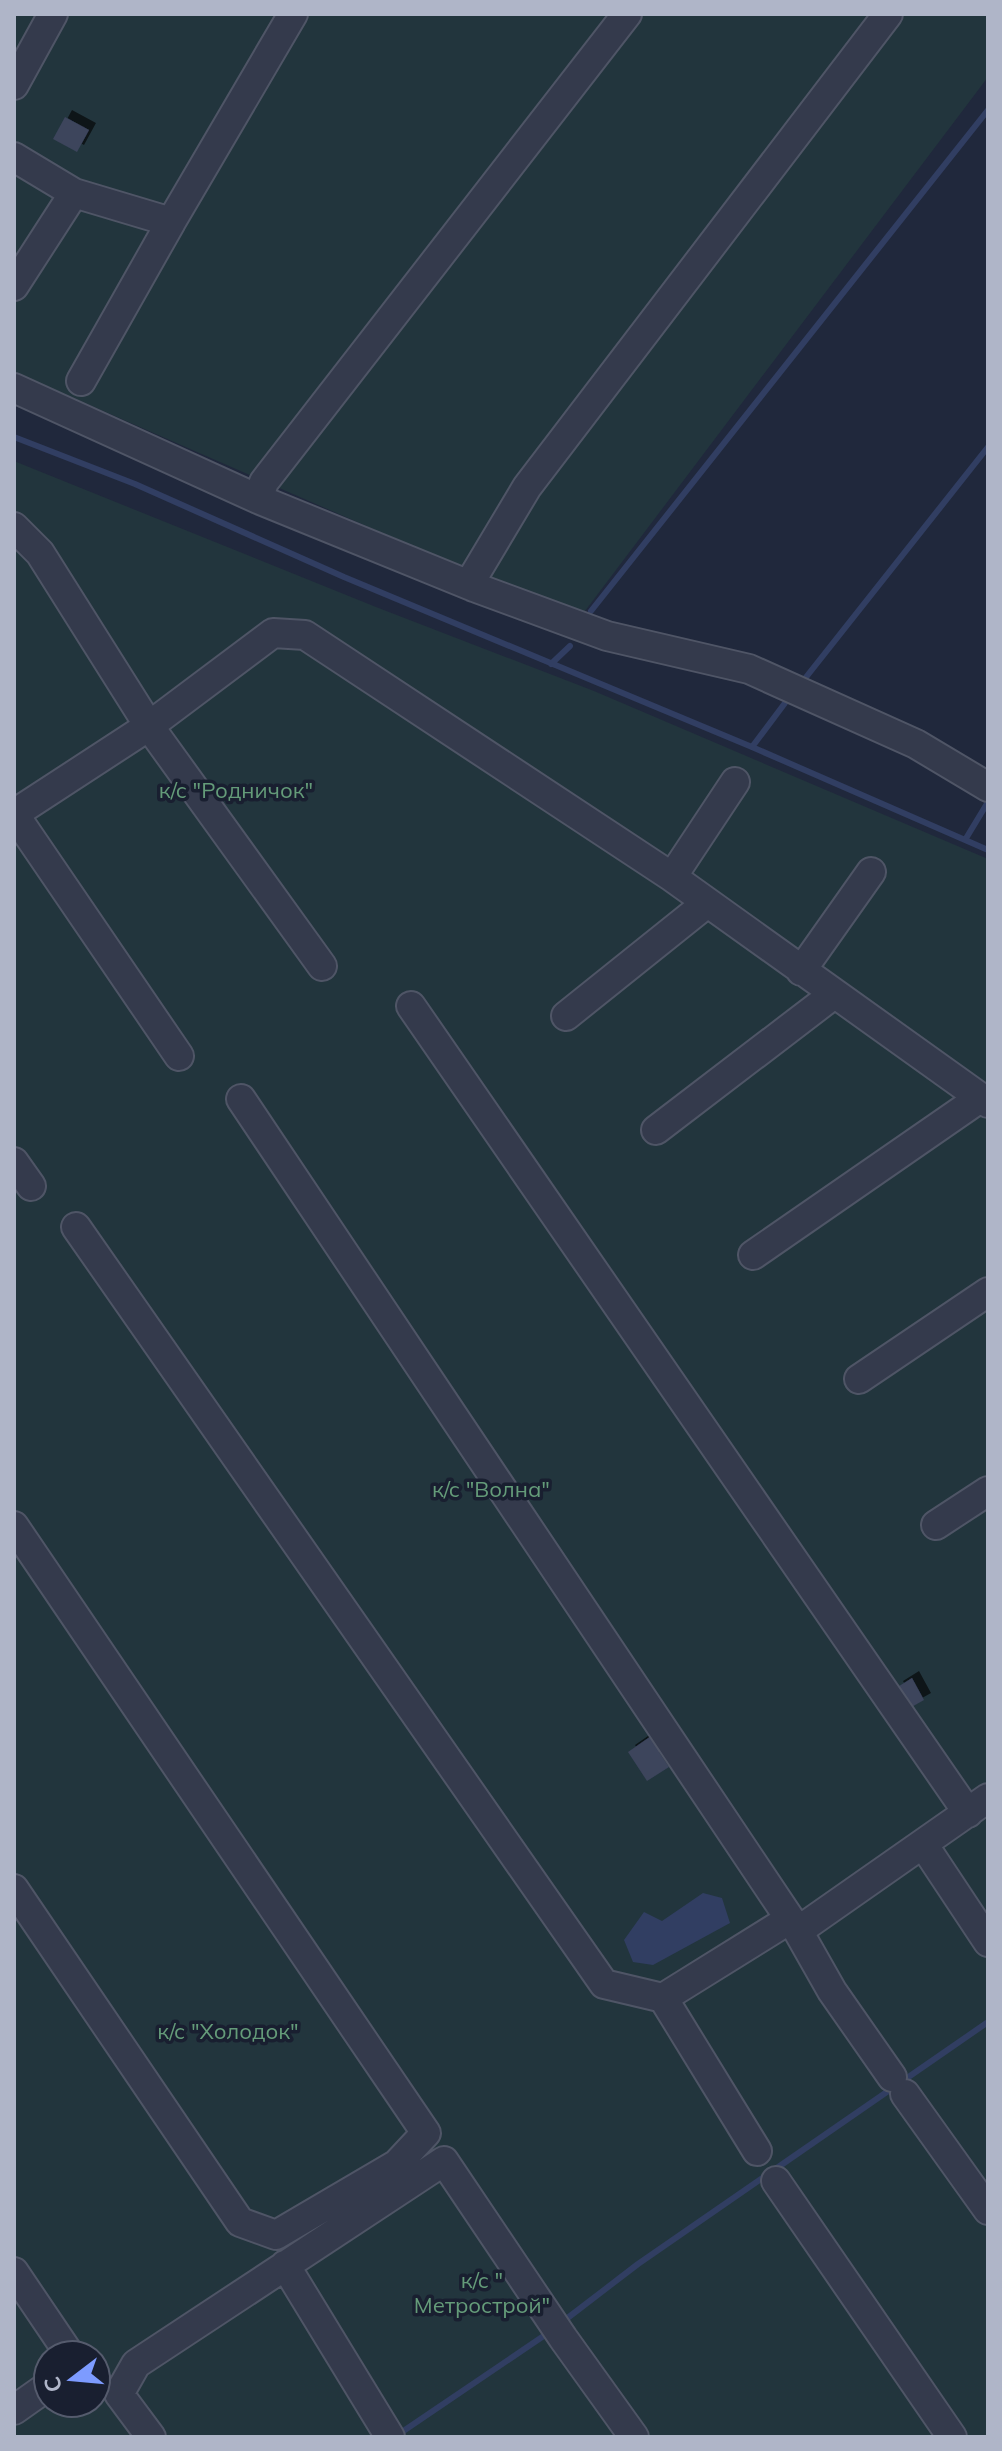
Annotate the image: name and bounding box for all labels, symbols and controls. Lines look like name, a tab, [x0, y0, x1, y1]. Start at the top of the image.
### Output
park label: к/с "Родничок"	[159, 776, 313, 804]
park label: к/с "Волна"	[432, 1475, 550, 1503]
park label: к/с "Холодок"	[157, 2017, 299, 2045]
park label: к/с " Метрострой"	[414, 2266, 550, 2319]
north arrow	[32, 2339, 112, 2419]
text: С	[37, 2373, 68, 2396]

